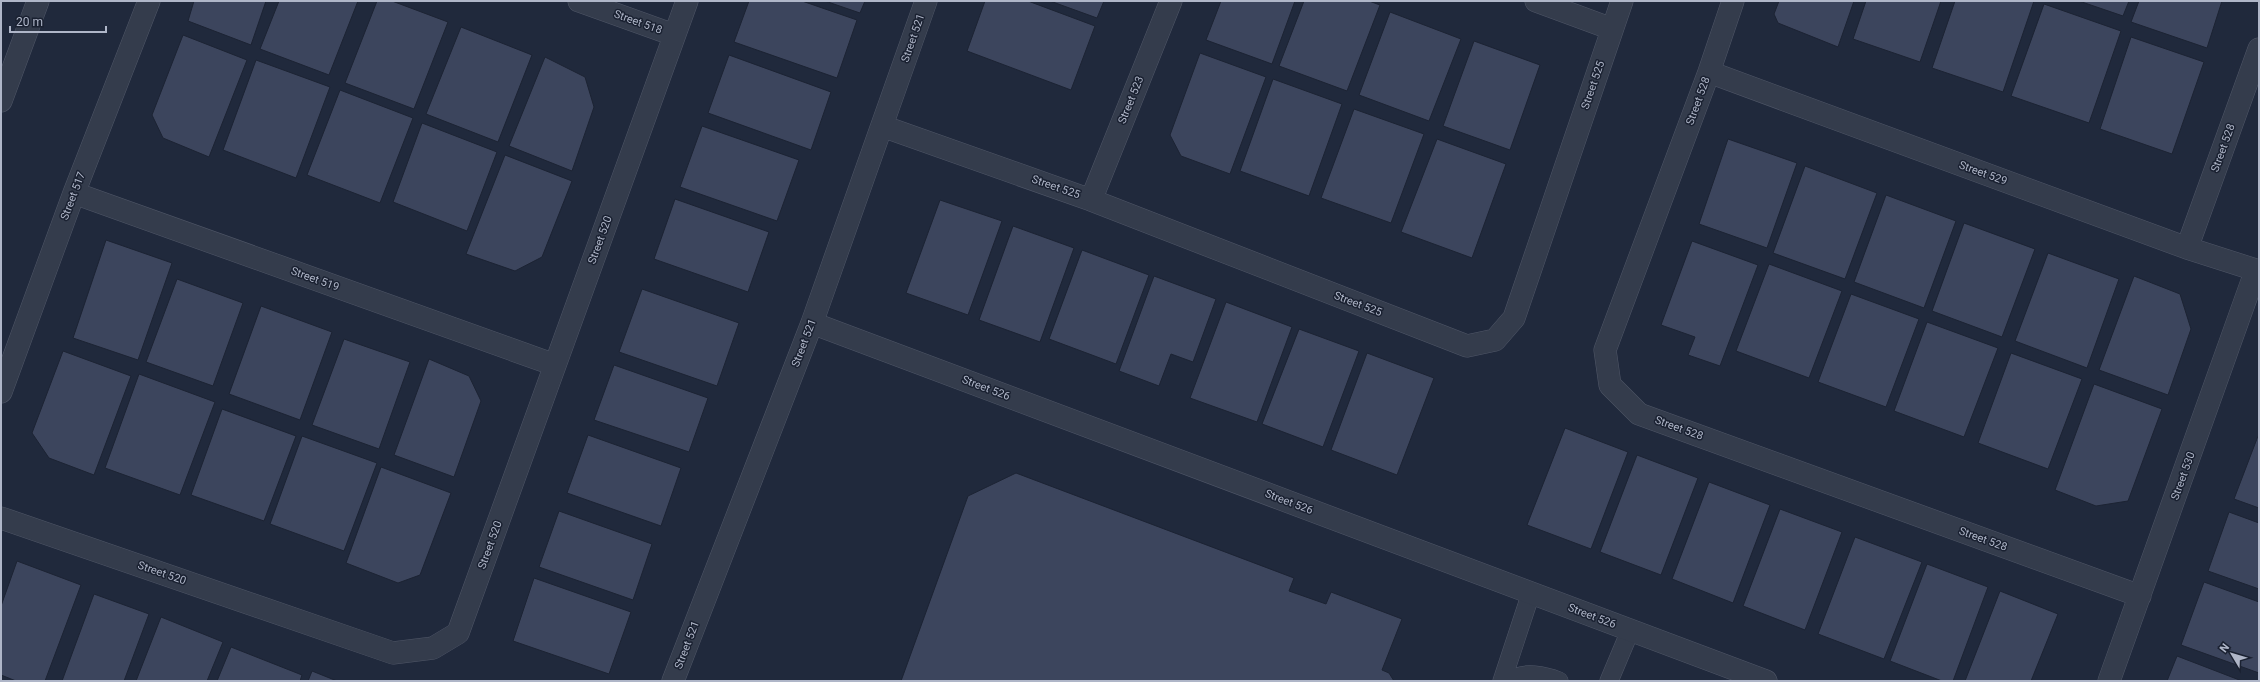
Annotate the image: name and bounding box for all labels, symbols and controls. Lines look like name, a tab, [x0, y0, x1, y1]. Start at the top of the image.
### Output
street label: Street 518	[612, 7, 664, 37]
scale bar	[10, 8, 106, 34]
street label: Street 521	[899, 12, 927, 64]
text: 20 m	[16, 15, 43, 29]
street label: Street 525	[1579, 59, 1607, 111]
street label: Street 523	[1116, 74, 1146, 126]
street label: Street 528	[1683, 75, 1713, 127]
street label: Street 528	[2208, 122, 2238, 174]
street label: Street 529	[1957, 158, 2009, 188]
street label: Street 517	[58, 170, 88, 222]
street label: Street 525	[1030, 173, 1082, 201]
street label: Street 520	[585, 214, 615, 266]
street label: Street 519	[289, 264, 341, 294]
street label: Street 525	[1332, 289, 1384, 319]
street label: Street 521	[789, 317, 819, 369]
street label: Street 526	[960, 373, 1012, 403]
street label: Street 528	[1653, 413, 1705, 443]
street label: Street 530	[2168, 450, 2198, 502]
street label: Street 526	[1263, 487, 1315, 517]
street label: Street 520	[475, 519, 505, 571]
street label: Street 528	[1957, 524, 2009, 554]
street label: Street 520	[136, 559, 188, 587]
street label: Street 526	[1566, 601, 1618, 631]
street label: Street 521	[672, 619, 702, 671]
north arrow	[2212, 634, 2252, 674]
text: N	[2217, 641, 2232, 655]

